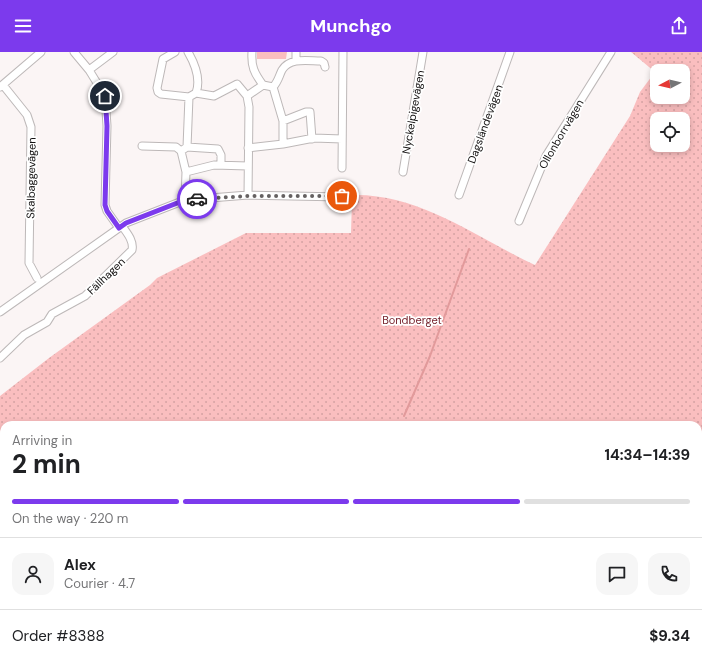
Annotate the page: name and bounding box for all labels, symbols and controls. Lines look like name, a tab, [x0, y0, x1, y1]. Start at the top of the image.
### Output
text: Munchgo	[310, 14, 392, 38]
icon: menu	[12, 15, 34, 37]
icon: share	[668, 15, 690, 37]
north arrow	[650, 64, 690, 104]
map controls	[650, 64, 690, 152]
street label: Nyckelpigevägen	[399, 69, 427, 155]
pin	[88, 79, 122, 113]
street label: Dagsländevägen	[464, 83, 506, 165]
icon: home	[94, 85, 116, 107]
street label: Ollonborrvägen	[535, 97, 587, 171]
button: locate	[650, 112, 690, 152]
street label: Skalbaggevägen	[23, 137, 39, 219]
courier	[177, 179, 217, 219]
pin	[325, 179, 359, 213]
icon: bag	[331, 185, 353, 207]
icon: car	[186, 188, 208, 210]
street label: Fällhagen	[84, 255, 128, 297]
park label: Bondberget	[382, 313, 442, 327]
text: Arriving in	[12, 432, 72, 449]
text: 14:34–14:39	[605, 445, 690, 465]
text: 2 min	[12, 447, 81, 481]
text: On the way · 220 m	[12, 510, 128, 527]
button: person	[12, 553, 54, 595]
button: chat	[596, 553, 638, 595]
button: phone	[648, 553, 690, 595]
text: Alex	[64, 555, 96, 575]
text: Courier · 4.7	[64, 575, 135, 592]
text: Order #8388	[12, 626, 105, 646]
text: $9.34	[649, 626, 690, 646]

